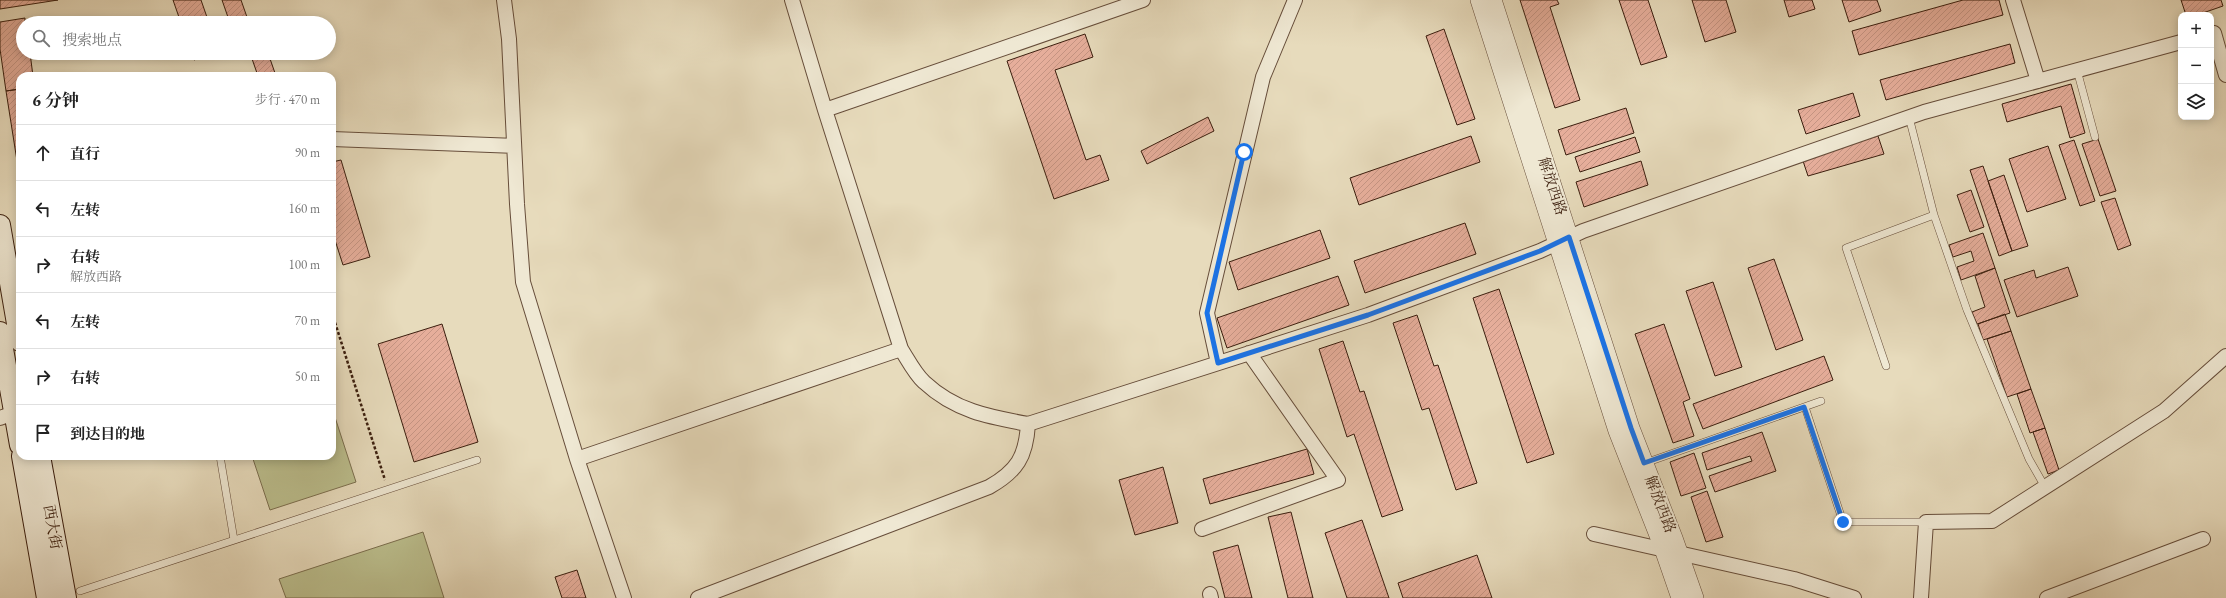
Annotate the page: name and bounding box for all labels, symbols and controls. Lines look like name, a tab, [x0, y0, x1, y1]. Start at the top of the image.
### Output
map controls	[2178, 12, 2214, 120]
button: +	[2178, 12, 2214, 48]
search box	[16, 16, 336, 60]
icon: search	[30, 27, 52, 49]
text: 搜索地点	[62, 30, 122, 49]
button: −	[2178, 48, 2214, 84]
button: layers	[2178, 84, 2214, 120]
text: 6 分钟	[32, 89, 79, 111]
text: 步行 · 470 m	[255, 91, 320, 108]
icon: ahead	[32, 142, 54, 164]
route start	[1235, 143, 1253, 161]
text: 直行	[70, 144, 100, 163]
text: 90 m	[295, 144, 320, 161]
street label: 解放西路	[1535, 155, 1571, 217]
icon: left	[32, 198, 54, 220]
text: 左转	[70, 200, 100, 219]
text: 160 m	[289, 200, 320, 217]
text: 右转	[70, 247, 100, 266]
icon: right	[32, 254, 54, 276]
text: 100 m	[289, 256, 320, 273]
text: 解放西路	[70, 268, 122, 285]
icon: left	[32, 310, 54, 332]
text: 左转	[70, 312, 100, 331]
text: 70 m	[295, 312, 320, 329]
icon: right	[32, 366, 54, 388]
text: 右转	[70, 368, 100, 387]
text: 50 m	[295, 368, 320, 385]
icon: arrive	[32, 422, 54, 444]
text: 到达目的地	[70, 424, 145, 443]
street label: 解放西路	[1641, 473, 1681, 535]
street label: 西大街	[40, 503, 66, 551]
route end	[1834, 513, 1852, 531]

